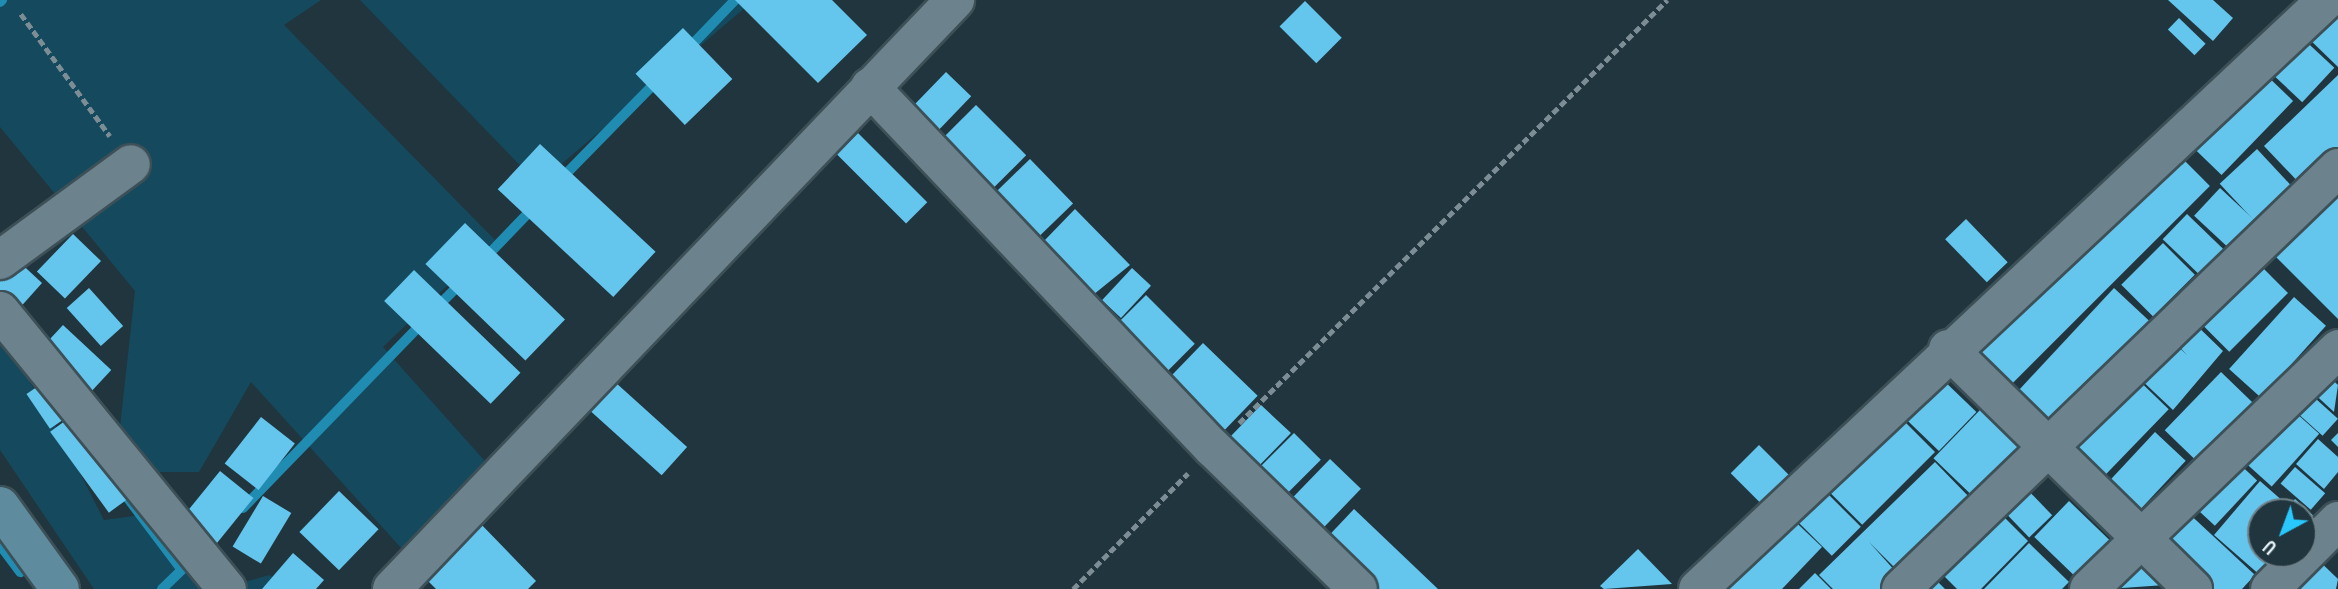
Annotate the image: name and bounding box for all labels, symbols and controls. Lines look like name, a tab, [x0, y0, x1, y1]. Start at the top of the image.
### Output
north arrow	[2247, 498, 2317, 568]
text: U	[2258, 535, 2281, 560]

